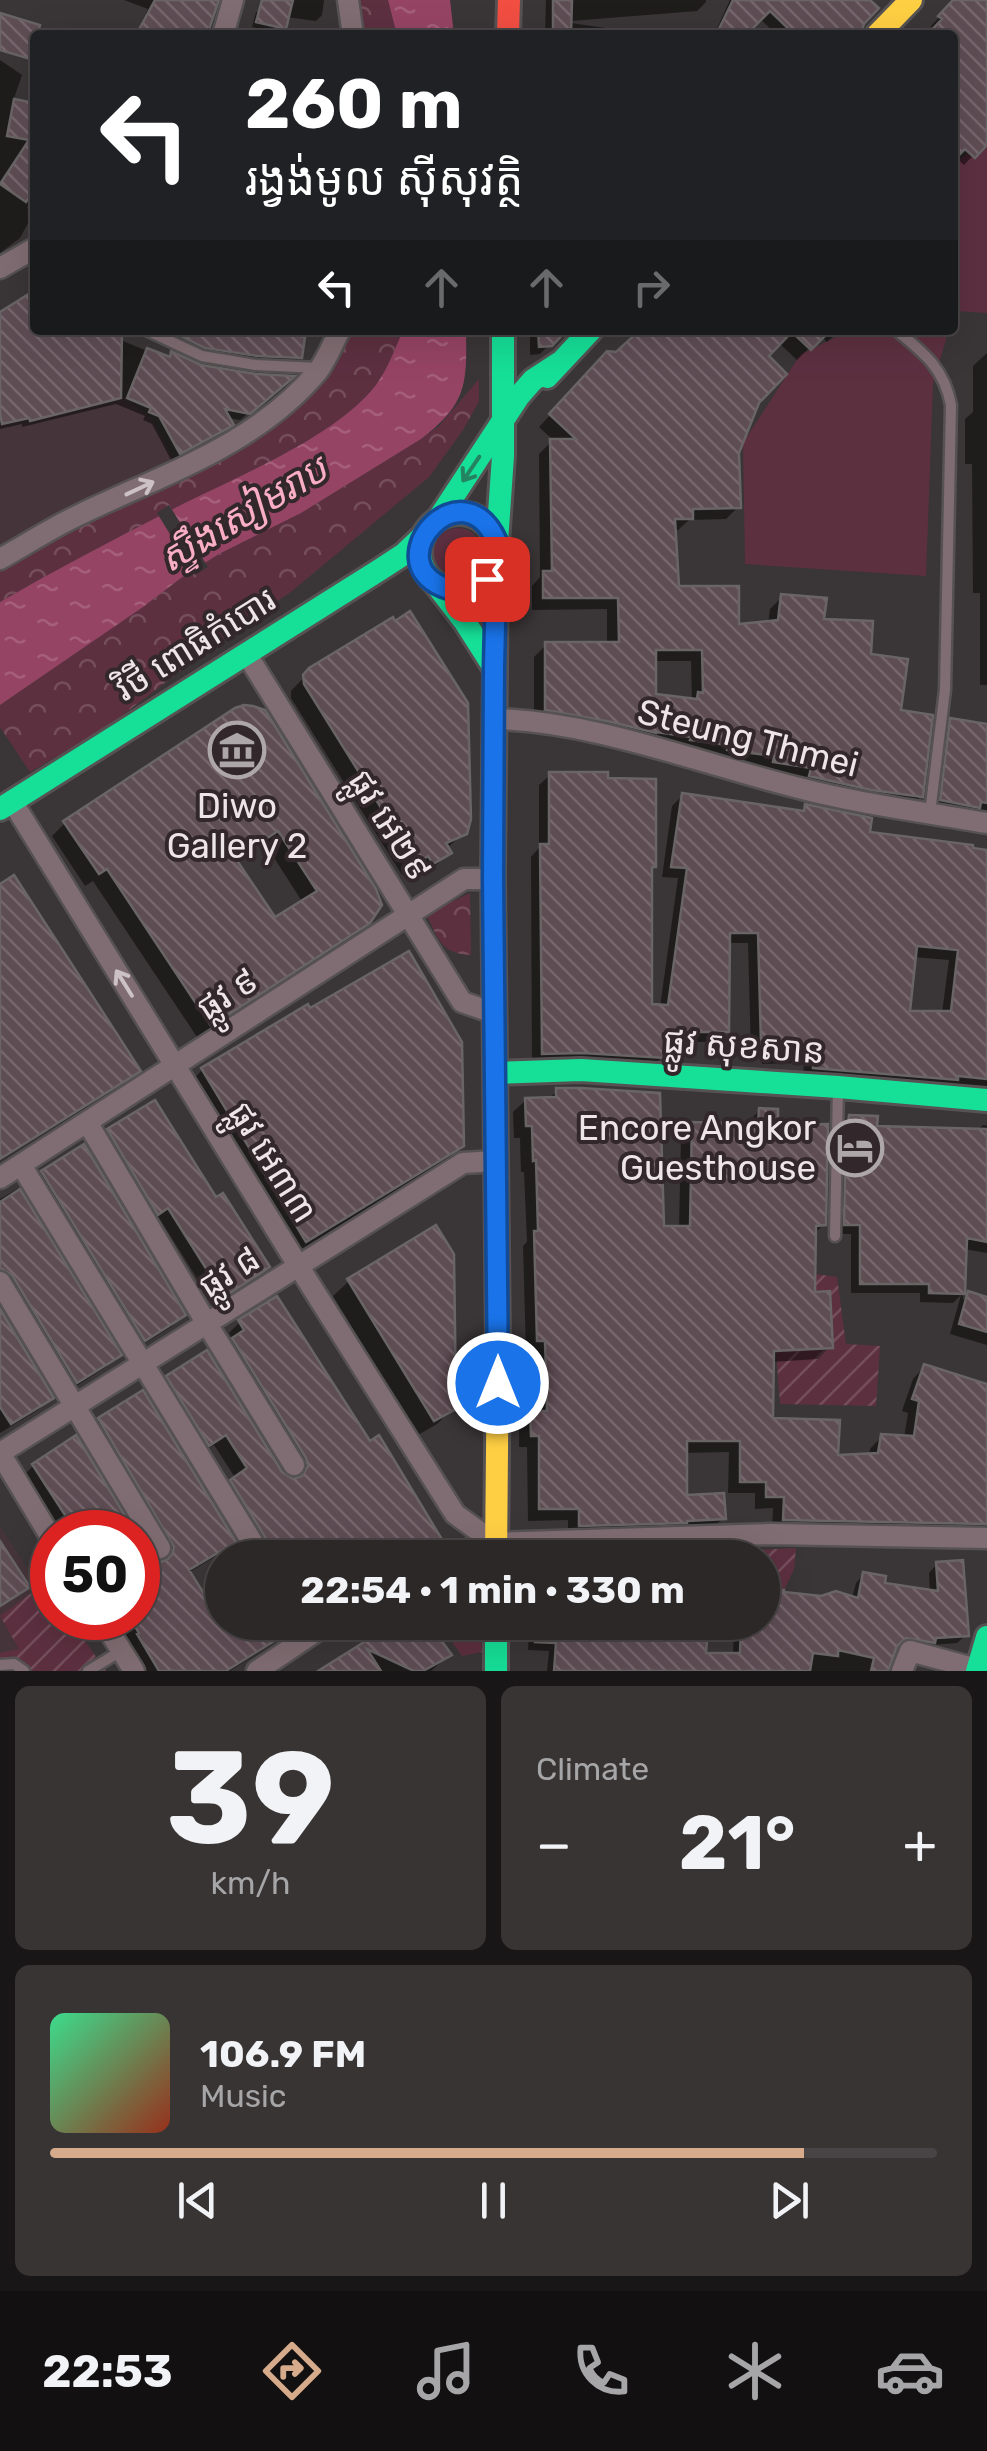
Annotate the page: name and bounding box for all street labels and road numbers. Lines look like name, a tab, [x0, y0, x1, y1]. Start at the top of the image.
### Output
street label: វិថី ពោធិកំបោរ	[106, 577, 283, 710]
street label: Steung Thmei	[633, 690, 863, 786]
street label: ផ្លូវ អេ២៩	[331, 762, 440, 894]
street label: ផ្លូវ ៩	[189, 959, 271, 1038]
street label: ផ្លូវ សុខសាន	[661, 1019, 826, 1083]
street label: ផ្លូវ អេ៣៣	[211, 1094, 327, 1236]
street label: ផ្លូវ ៨	[191, 1237, 273, 1316]

